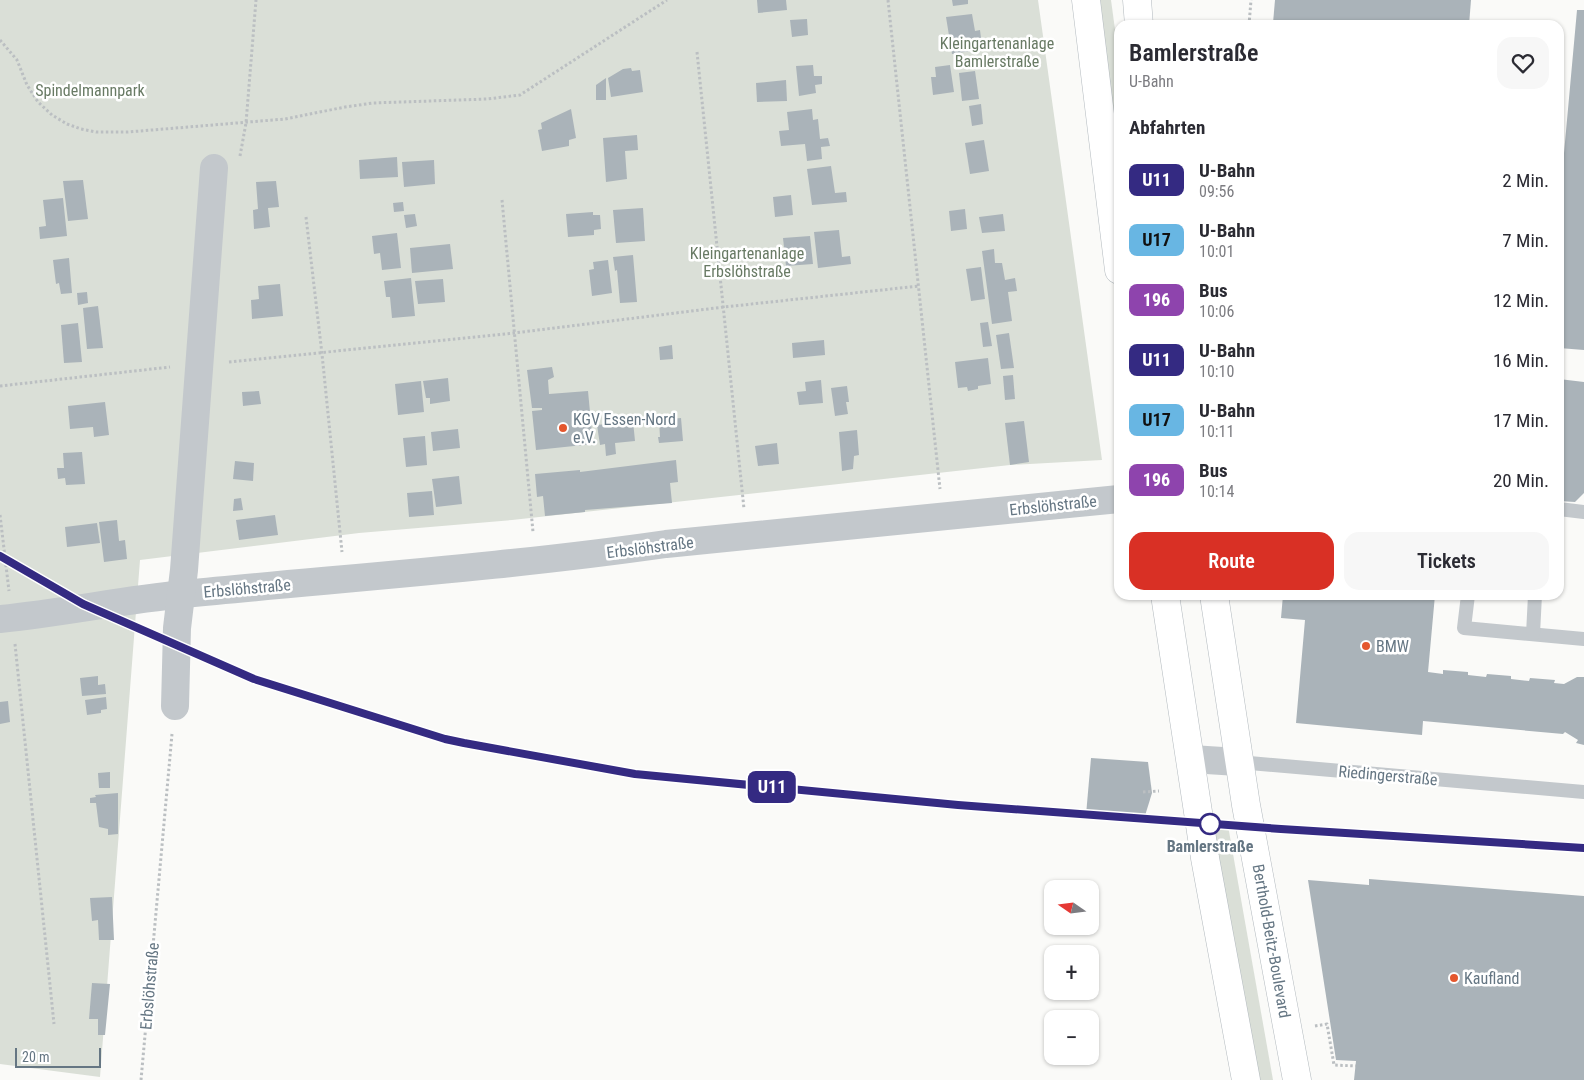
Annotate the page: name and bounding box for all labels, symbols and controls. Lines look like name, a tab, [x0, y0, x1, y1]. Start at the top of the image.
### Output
park label: Kleingartenanlage Bamlerstraße	[940, 34, 1054, 71]
button: heart	[1497, 37, 1549, 89]
text: Bamlerstraße	[1129, 39, 1258, 67]
text: U-Bahn	[1129, 72, 1174, 91]
park label: Spindelmannpark	[35, 81, 146, 100]
text: Abfahrten	[1129, 116, 1205, 139]
text: U-Bahn	[1199, 159, 1255, 182]
text: U11	[1142, 169, 1171, 190]
text: 2 Min.	[1502, 169, 1549, 192]
text: 09:56	[1199, 182, 1234, 201]
text: U-Bahn	[1199, 219, 1255, 242]
text: U17	[1142, 229, 1171, 250]
text: 7 Min.	[1502, 229, 1549, 252]
text: 10:01	[1199, 242, 1234, 261]
park label: Kleingartenanlage Erbslöhstraße	[690, 244, 804, 281]
text: Bus	[1199, 279, 1228, 302]
text: 196	[1143, 289, 1170, 310]
text: 12 Min.	[1493, 289, 1549, 312]
text: 10:06	[1199, 302, 1234, 321]
text: U-Bahn	[1199, 339, 1255, 362]
text: U11	[1142, 349, 1171, 370]
text: 16 Min.	[1493, 349, 1549, 372]
text: 10:10	[1199, 362, 1234, 381]
text: U-Bahn	[1199, 399, 1255, 422]
text: U17	[1142, 409, 1171, 430]
text: 17 Min.	[1493, 409, 1549, 432]
place label: KGV Essen-Nord e.V.	[573, 410, 676, 447]
marker: KGV Essen-Nord e.V.	[557, 422, 569, 434]
text: 10:11	[1199, 422, 1234, 441]
text: Bus	[1199, 459, 1228, 482]
text: 196	[1143, 469, 1170, 490]
text: 20 Min.	[1493, 469, 1549, 492]
text: 10:14	[1199, 482, 1234, 501]
street label: Erbslöhstraße	[1009, 491, 1098, 520]
button: Route	[1129, 532, 1334, 590]
button: Tickets	[1344, 532, 1549, 590]
street label: Erbslöhstraße	[605, 533, 695, 562]
street label: Erbslöhstraße	[203, 575, 291, 602]
place label: BMW	[1376, 637, 1409, 656]
marker: BMW	[1360, 640, 1372, 652]
street label: Riedingerstraße	[1338, 762, 1438, 789]
line badge: U11	[743, 771, 801, 803]
text: U11	[758, 776, 786, 797]
marker: Bamlerstraße	[1199, 813, 1221, 835]
place label: Bamlerstraße	[1167, 837, 1254, 856]
street label: Berthold-Beitz-Boulevard	[1249, 863, 1294, 1019]
north arrow	[1044, 880, 1099, 935]
map controls	[1044, 880, 1099, 1065]
street label: Erbslöhstraße	[136, 942, 163, 1030]
button: +	[1044, 945, 1099, 1000]
place label: Kaufland	[1464, 969, 1520, 988]
marker: Kaufland	[1448, 972, 1460, 984]
button: −	[1044, 1010, 1099, 1065]
scale bar	[15, 1045, 101, 1068]
text: 20 m	[22, 1049, 50, 1065]

